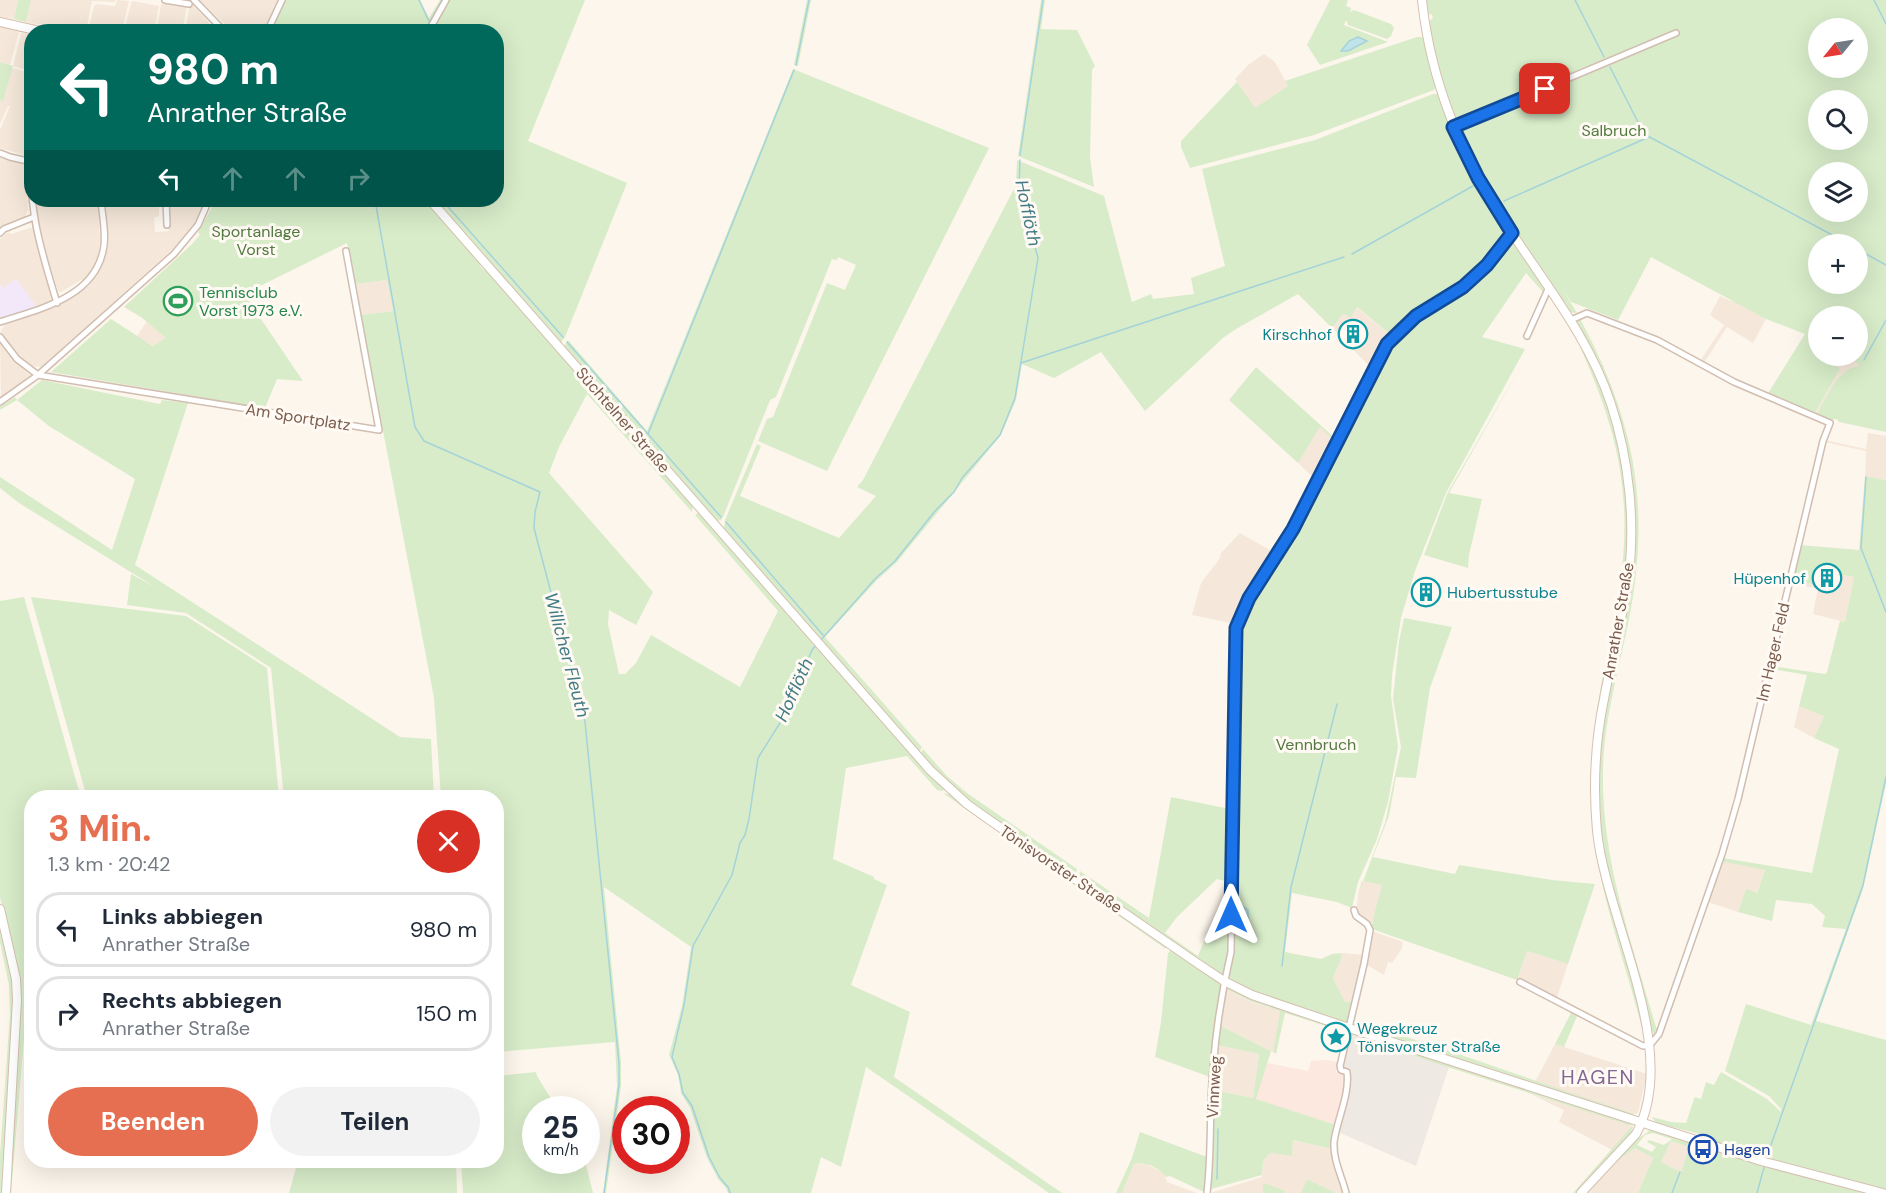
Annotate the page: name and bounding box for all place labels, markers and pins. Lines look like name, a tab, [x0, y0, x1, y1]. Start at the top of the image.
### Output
pin	[1519, 63, 1570, 114]
place label: Tennisclub Vorst 1973 e.V.	[199, 282, 302, 321]
sports icon: Tennisclub Vorst 1973 e.V.	[162, 285, 194, 317]
building icon: Kirschhof	[1337, 318, 1369, 350]
place label: Kirschhof	[1262, 324, 1332, 345]
building icon: Hüpenhof	[1811, 562, 1843, 594]
place label: Hüpenhof	[1734, 568, 1806, 589]
building icon: Hubertusstube	[1410, 576, 1442, 608]
place label: Hubertusstube	[1447, 582, 1558, 603]
place label: Wegekreuz Tönisvorster Straße	[1357, 1018, 1501, 1057]
place icon: Wegekreuz Tönisvorster Straße	[1320, 1021, 1352, 1053]
bus stop icon: Hagen	[1687, 1133, 1719, 1165]
place label: Hagen	[1724, 1139, 1770, 1160]

